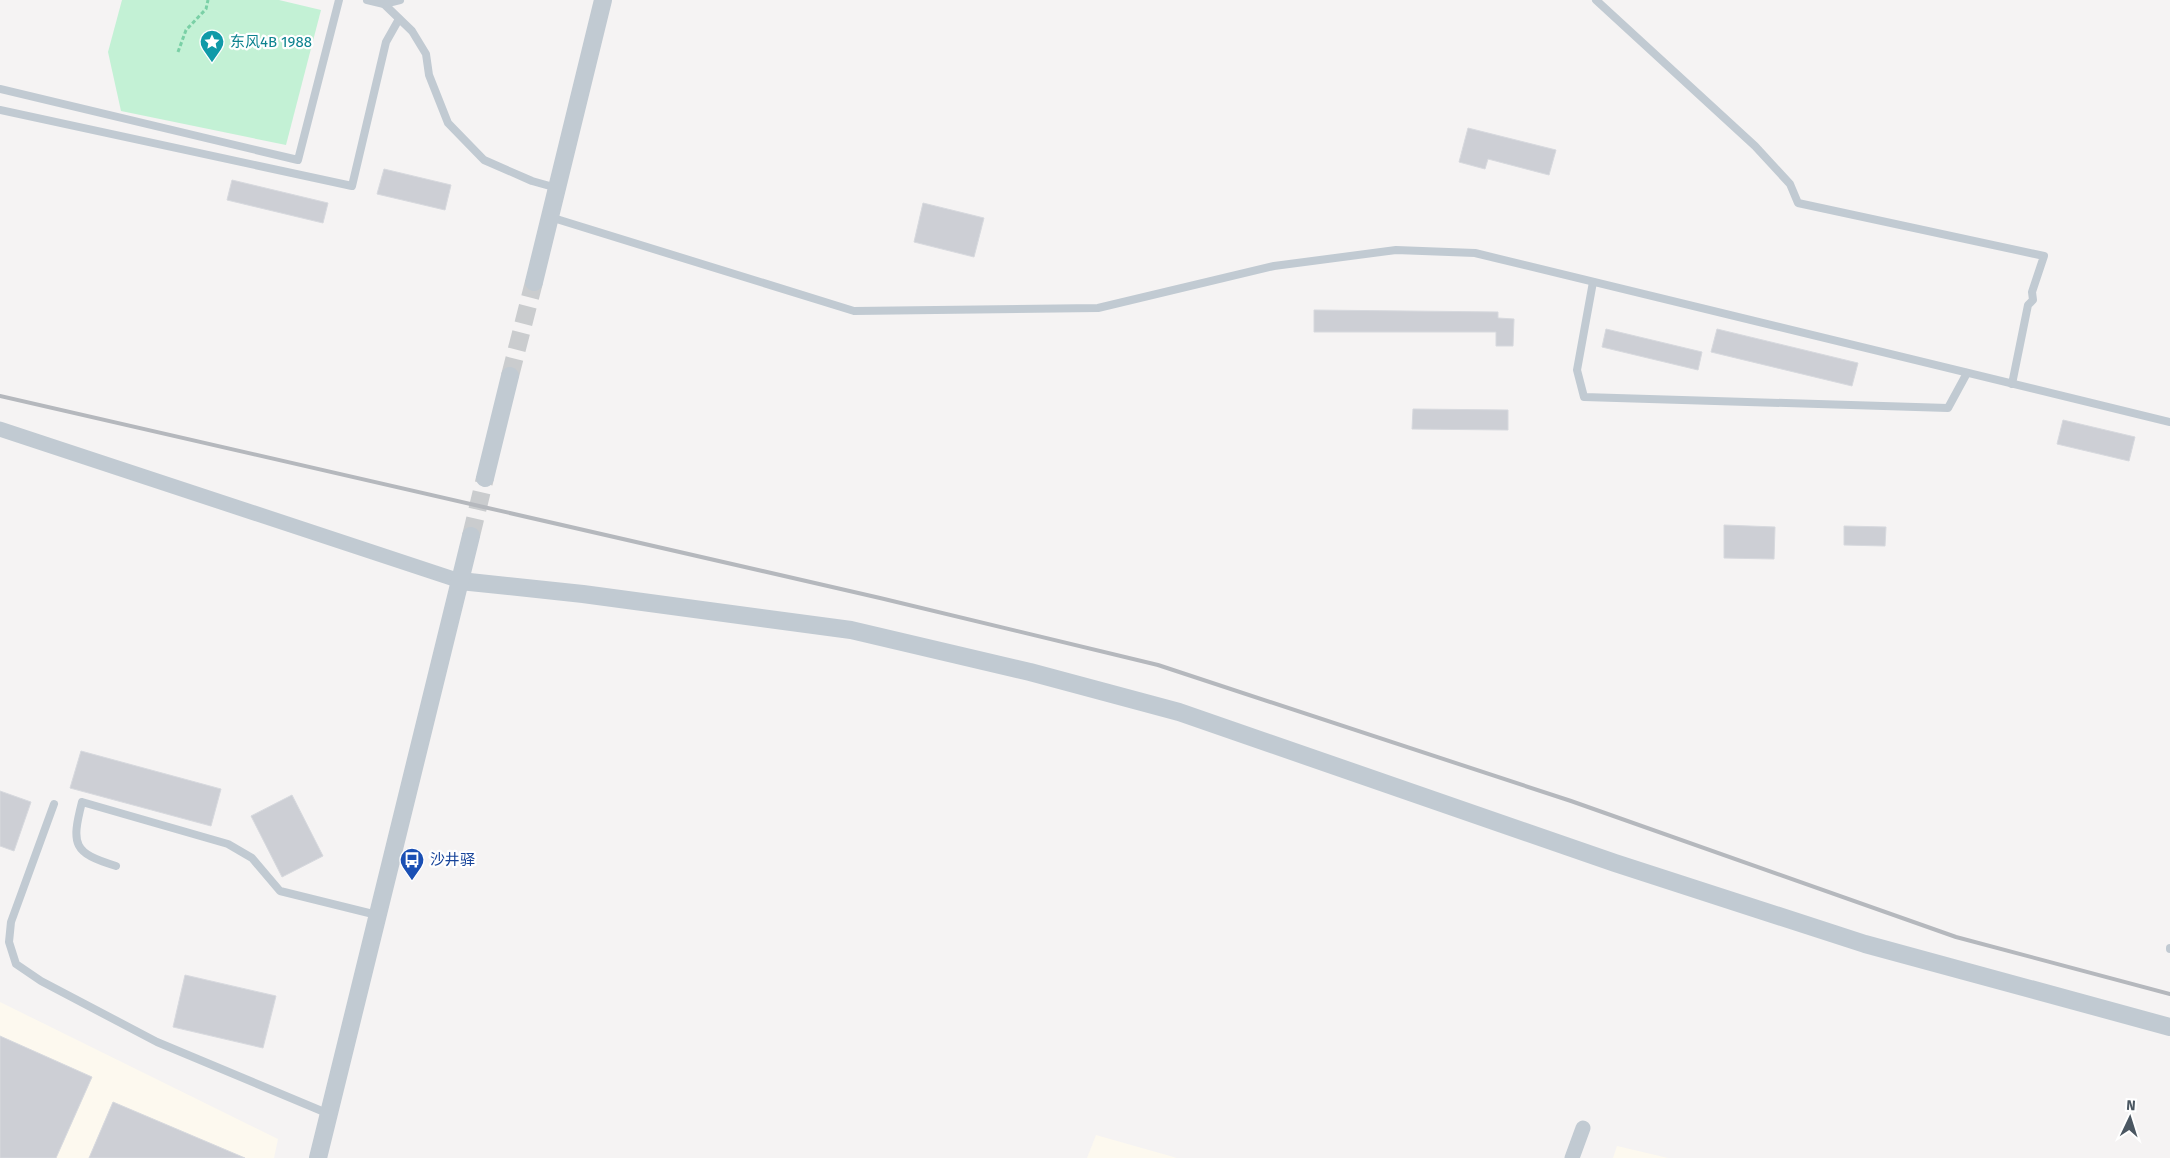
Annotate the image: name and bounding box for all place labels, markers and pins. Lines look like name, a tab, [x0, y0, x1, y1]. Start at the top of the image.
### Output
place icon: 东风4B 1988	[199, 29, 225, 63]
place label: 东风4B 1988	[230, 33, 312, 51]
bus stop icon: 沙井驿	[399, 847, 425, 881]
place label: 沙井驿	[430, 851, 475, 869]

